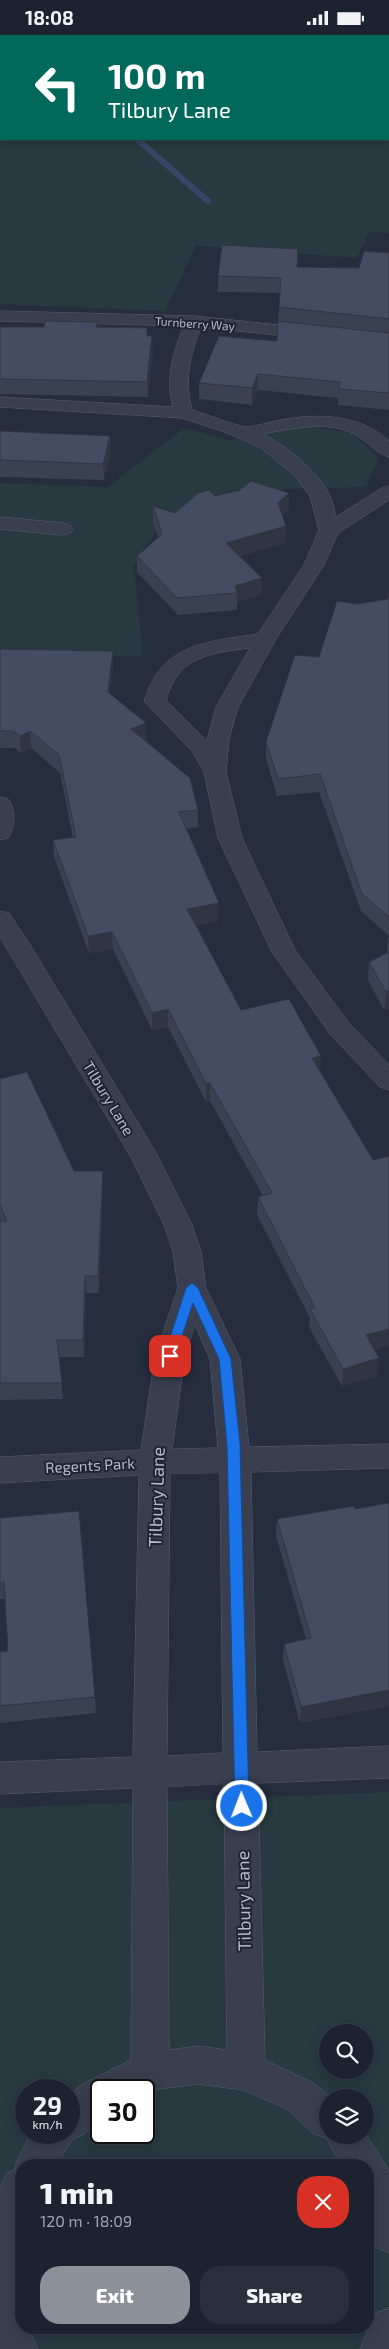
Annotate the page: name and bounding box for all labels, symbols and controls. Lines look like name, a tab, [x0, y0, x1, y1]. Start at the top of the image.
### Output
text: 18:08	[25, 6, 74, 29]
text: 100 m	[108, 54, 206, 96]
icon: left	[25, 55, 90, 120]
text: Tilbury Lane	[108, 96, 231, 122]
street label: Turnberry Way	[155, 313, 236, 333]
street label: Tilbury Lane	[80, 1058, 138, 1138]
pin	[149, 1335, 191, 1377]
icon: arrive	[156, 1342, 184, 1370]
street label: Tilbury Lane	[143, 1446, 169, 1548]
street label: Regents Park	[45, 1454, 136, 1476]
position arrow	[215, 1779, 267, 1831]
street label: Tilbury Lane	[231, 1851, 255, 1951]
map controls	[319, 2024, 374, 2144]
button: search	[319, 2024, 374, 2079]
speed limit sign: 30	[90, 2079, 155, 2144]
button: layers	[319, 2089, 374, 2144]
text: 29	[33, 2090, 62, 2120]
text: km/h	[33, 2117, 62, 2131]
text: 1 min	[40, 2174, 114, 2210]
button: close	[297, 2176, 349, 2228]
text: 120 m · 18:09	[40, 2211, 132, 2230]
button: Exit	[40, 2266, 190, 2324]
button: Share	[200, 2266, 349, 2324]

